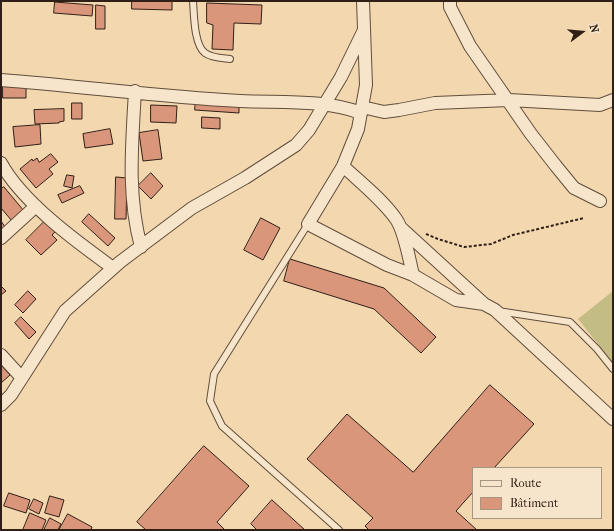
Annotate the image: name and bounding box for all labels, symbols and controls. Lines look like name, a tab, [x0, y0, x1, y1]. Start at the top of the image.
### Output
north arrow	[562, 12, 602, 52]
text: N	[587, 23, 601, 34]
legend	[472, 467, 602, 519]
text: Route	[510, 476, 542, 490]
text: Bâtiment	[510, 496, 558, 510]

